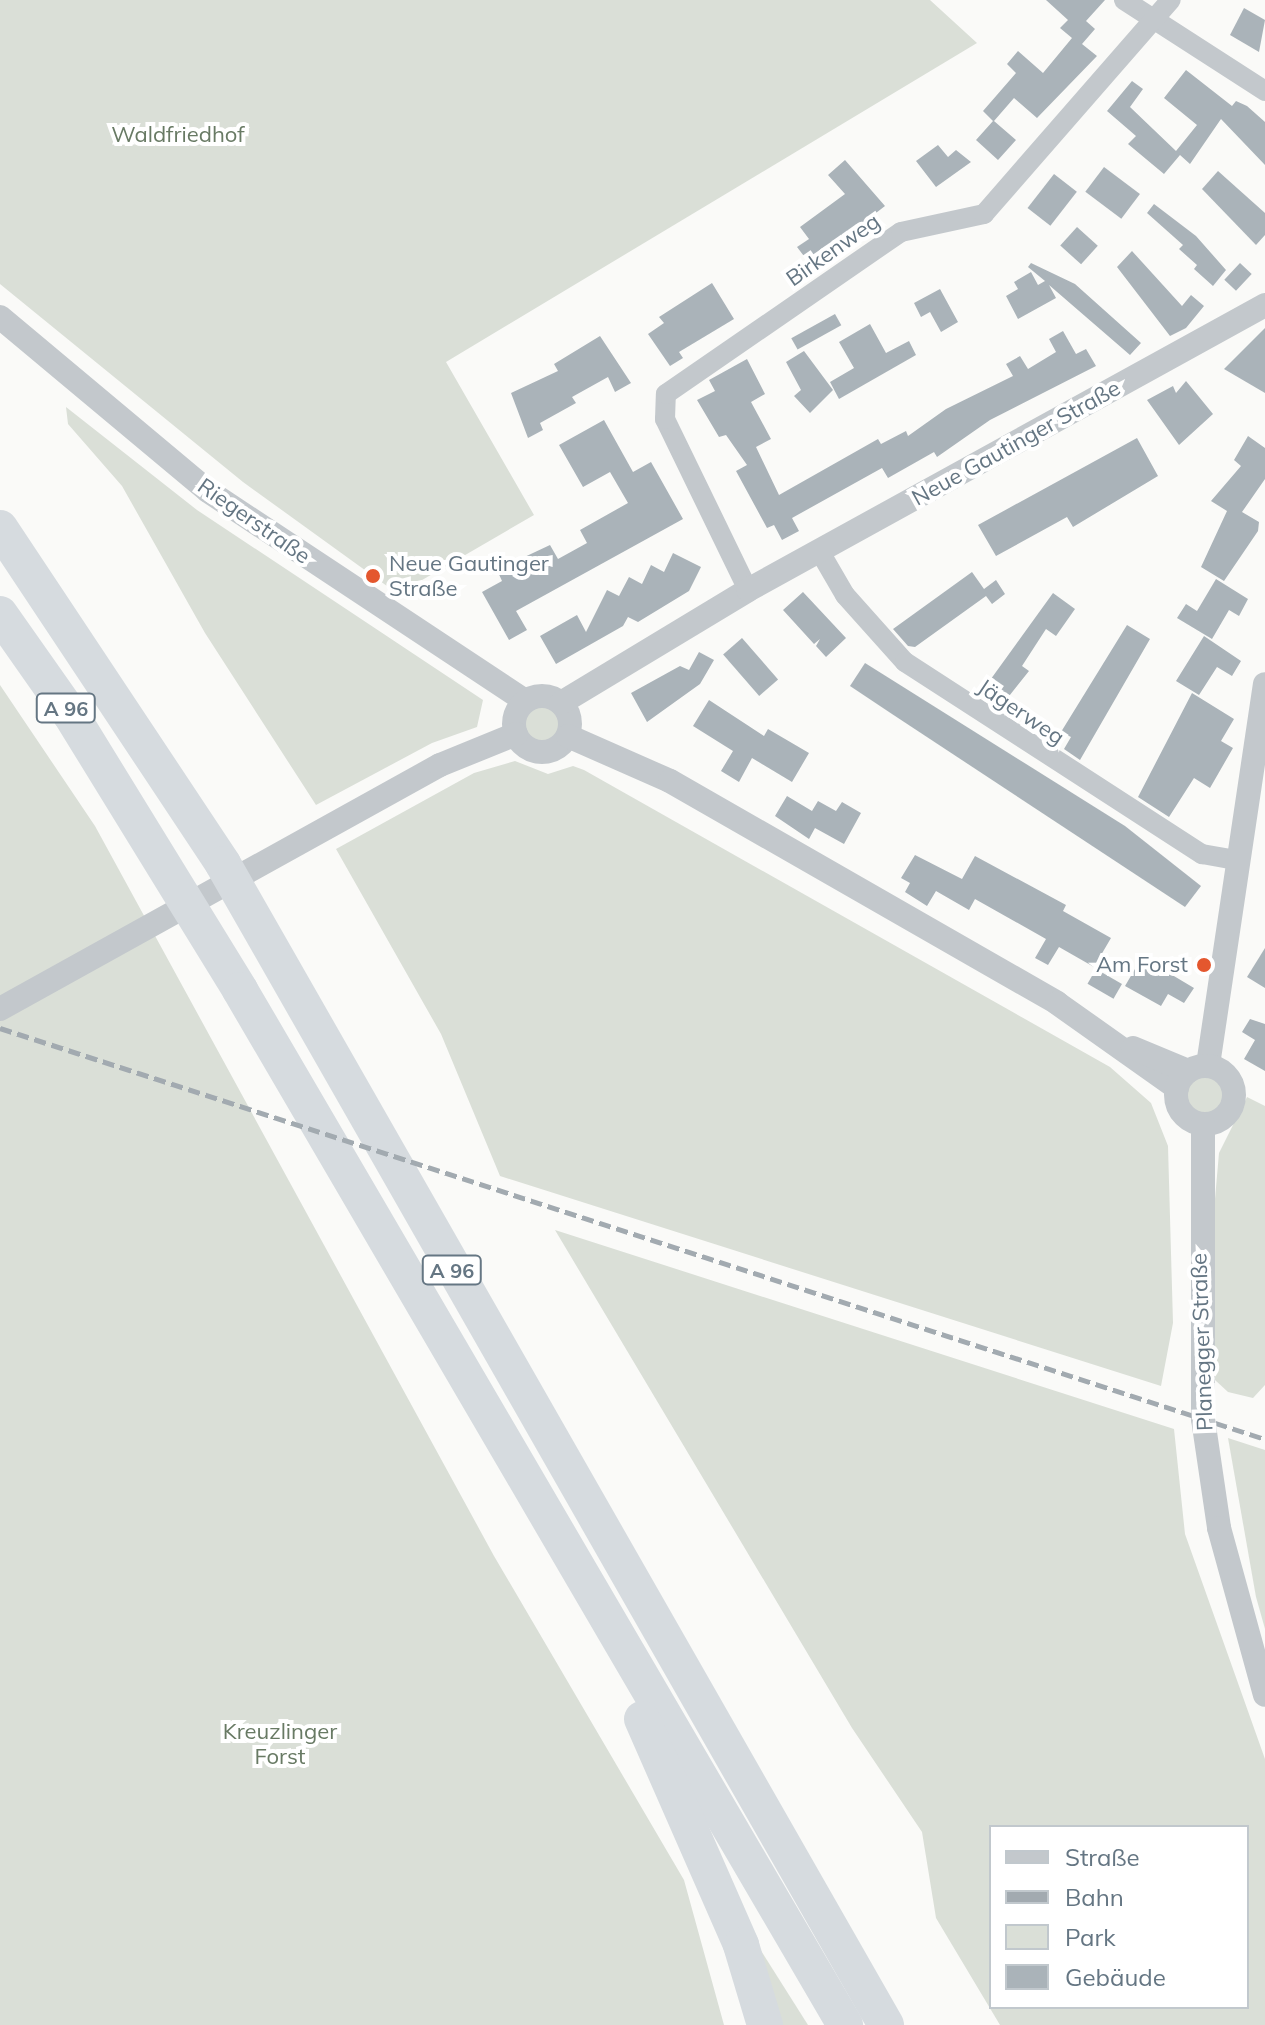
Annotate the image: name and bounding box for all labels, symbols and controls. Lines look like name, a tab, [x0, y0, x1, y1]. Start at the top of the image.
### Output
park label: Waldfriedhof	[111, 122, 245, 148]
street label: Birkenweg	[781, 208, 885, 292]
street label: Neue Gautinger Straße	[907, 375, 1125, 511]
street label: Riegerstraße	[193, 473, 315, 569]
place label: Neue Gautinger Straße	[389, 550, 549, 602]
marker: Neue Gautinger Straße	[364, 567, 382, 585]
street label: Jägerweg	[973, 674, 1069, 750]
road number: A 96	[34, 692, 98, 724]
place label: Am Forst	[1096, 952, 1188, 978]
marker: Am Forst	[1195, 956, 1213, 974]
street label: Planegger Straße	[1186, 1252, 1218, 1432]
road number: A 96	[420, 1254, 484, 1286]
park label: Kreuzlinger Forst	[223, 1718, 337, 1770]
legend	[989, 1825, 1249, 2009]
text: Straße	[1065, 1842, 1140, 1872]
text: Bahn	[1065, 1882, 1124, 1912]
text: Park	[1065, 1922, 1116, 1952]
text: Gebäude	[1065, 1962, 1166, 1992]

